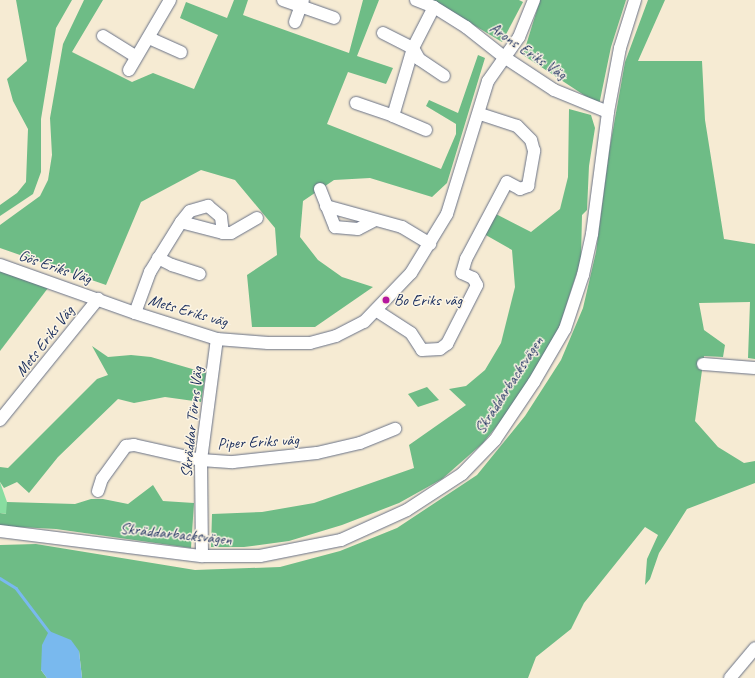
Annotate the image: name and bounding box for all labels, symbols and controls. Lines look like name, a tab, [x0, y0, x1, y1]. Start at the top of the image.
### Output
street label: Arons Eriks Väg	[486, 18, 570, 84]
street label: Gös Eriks Väg	[16, 246, 94, 288]
place label: Bo Eriks väg	[394, 290, 462, 310]
street label: Mets Eriks väg	[146, 291, 230, 331]
marker: Bo Eriks väg	[381, 295, 391, 305]
street label: Mets Eriks Väg	[11, 302, 79, 380]
street label: Skräddarbacksvägen	[470, 333, 548, 437]
street label: Skräddar Törns Väg	[177, 366, 207, 478]
street label: Piper Eriks väg	[217, 430, 299, 454]
street label: Skräddarbacksvägen	[119, 519, 233, 549]

